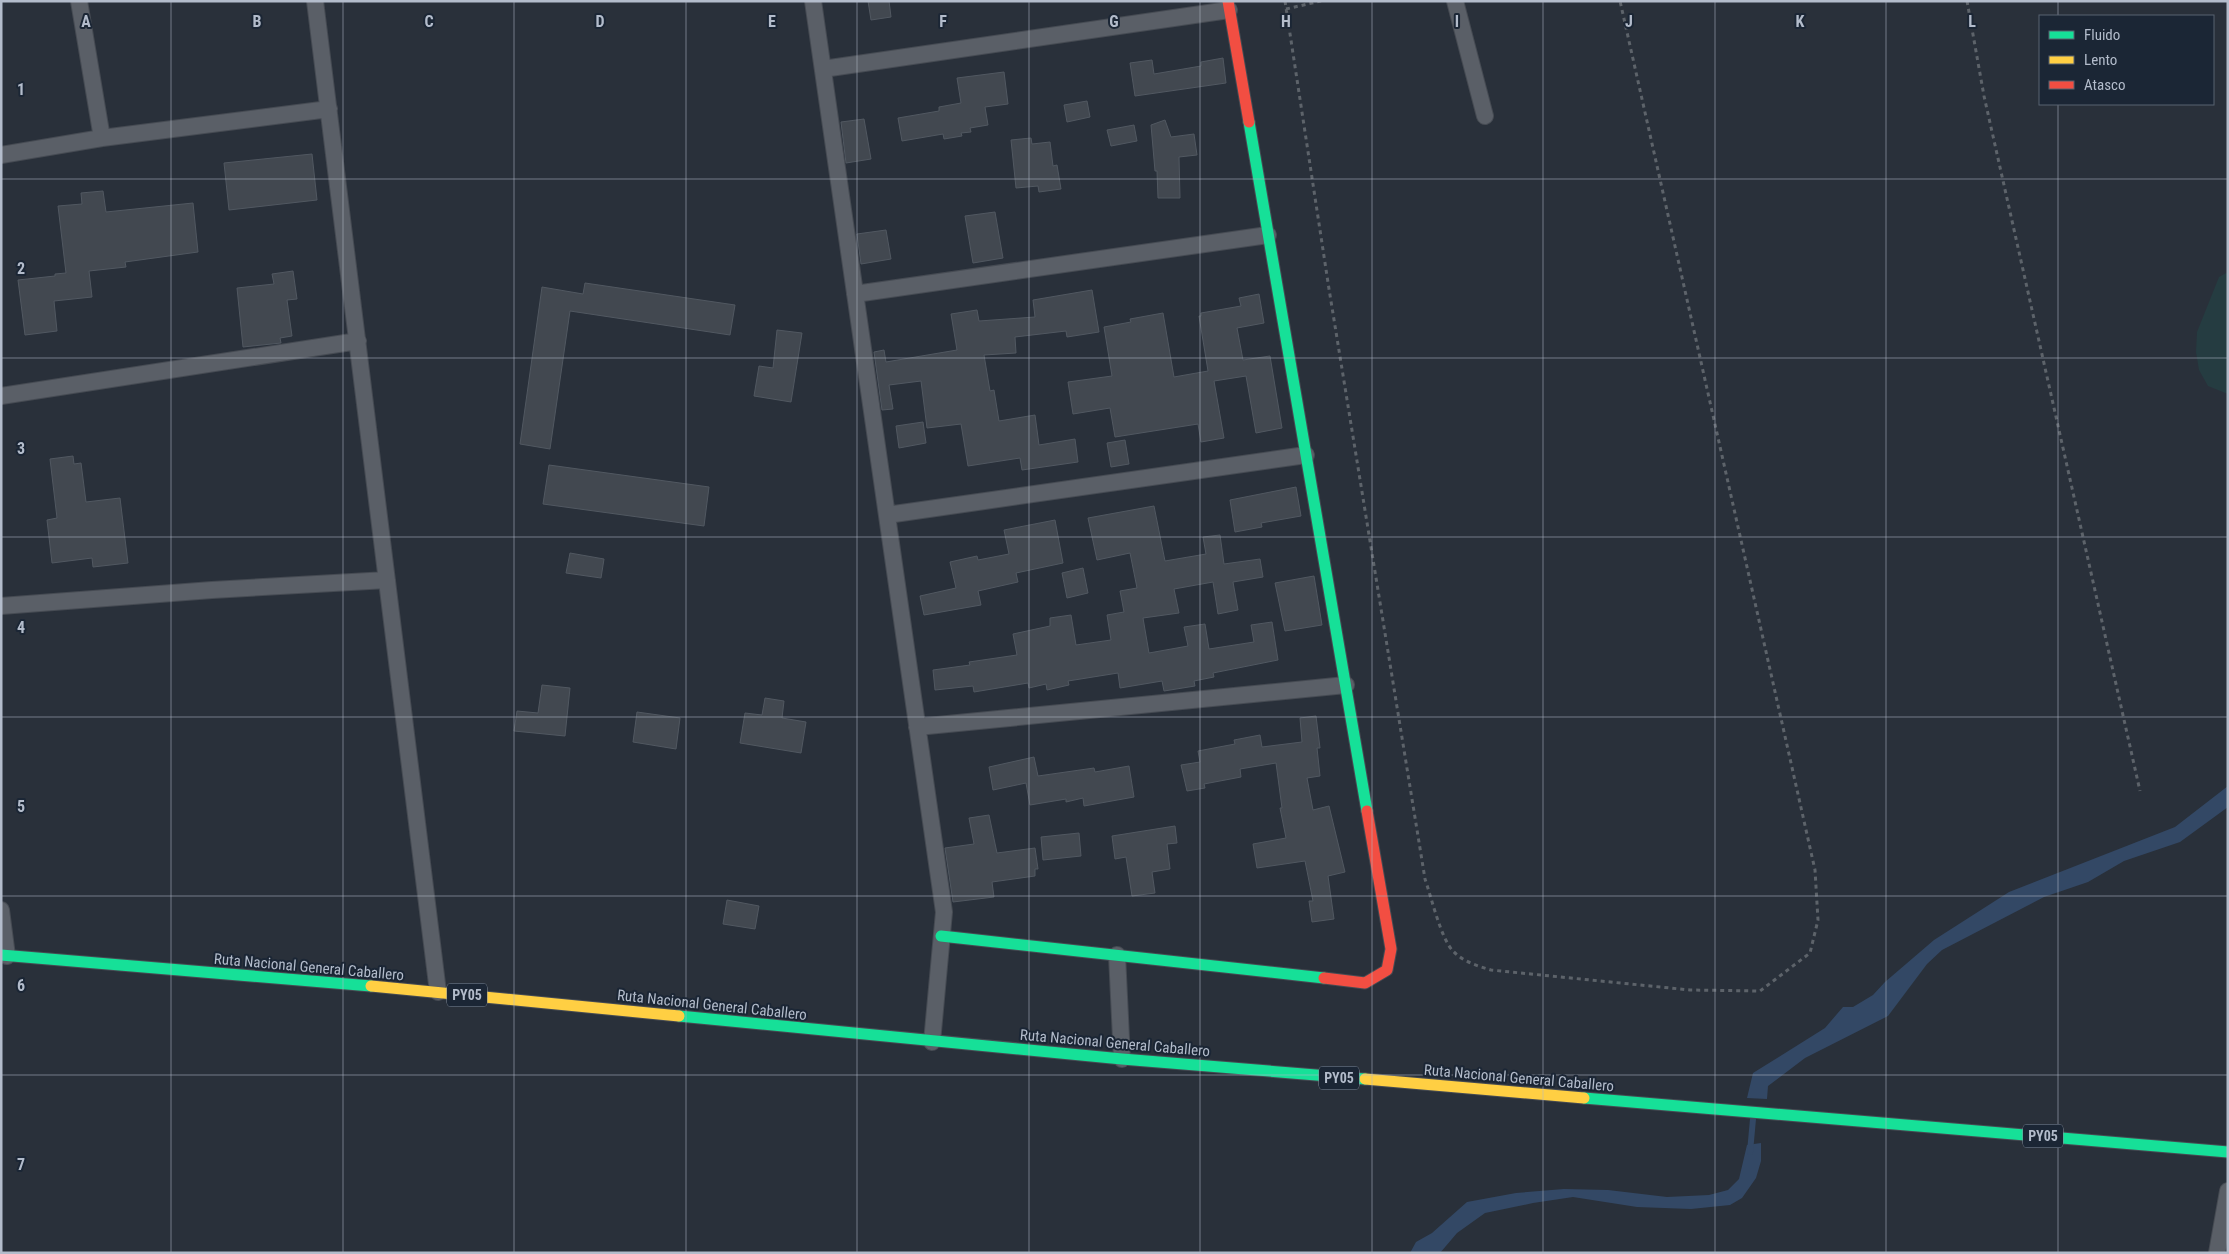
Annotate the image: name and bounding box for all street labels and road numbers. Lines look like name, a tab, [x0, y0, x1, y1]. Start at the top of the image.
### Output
street label: Ruta Nacional General Caballero	[213, 950, 405, 984]
road number: PY05	[447, 984, 487, 1006]
street label: Ruta Nacional General Caballero	[616, 986, 808, 1024]
street label: Ruta Nacional General Caballero	[1019, 1026, 1211, 1060]
street label: Ruta Nacional General Caballero	[1423, 1061, 1615, 1095]
road number: PY05	[1319, 1066, 1359, 1090]
road number: PY05	[2023, 1124, 2063, 1148]

